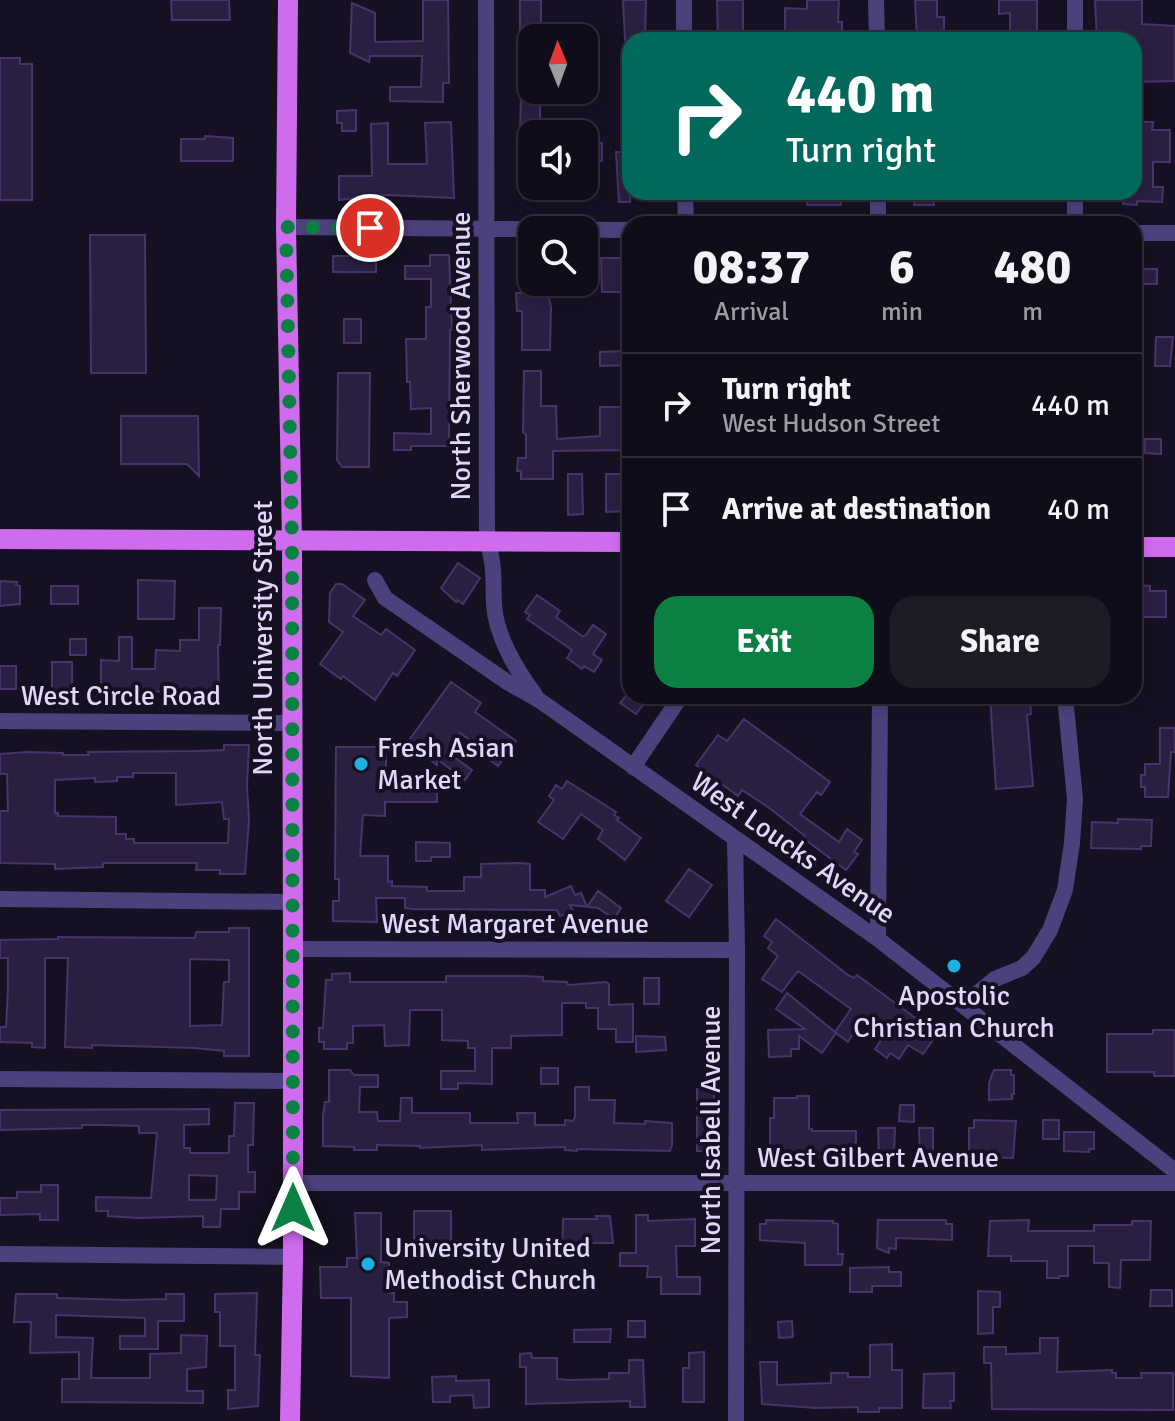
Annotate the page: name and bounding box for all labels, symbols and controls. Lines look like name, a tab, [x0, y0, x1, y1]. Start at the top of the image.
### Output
north arrow	[518, 24, 598, 104]
map controls	[518, 24, 598, 296]
text: 440 m	[786, 59, 934, 128]
icon: right	[654, 64, 758, 168]
button: sound	[518, 120, 598, 200]
text: Turn right	[786, 128, 936, 173]
pin	[336, 194, 404, 262]
icon: arrive	[348, 206, 392, 250]
street label: North Sherwood Avenue	[444, 212, 478, 500]
button: search	[518, 216, 598, 296]
text: 08:37	[693, 238, 810, 297]
text: 6	[889, 238, 915, 297]
text: 480	[994, 238, 1071, 297]
text: Arrival	[714, 296, 789, 328]
text: min	[881, 296, 923, 328]
text: m	[1022, 296, 1043, 328]
text: Turn right	[722, 371, 851, 408]
icon: right	[654, 383, 698, 427]
text: 440 m	[1031, 387, 1110, 424]
text: West Hudson Street	[722, 408, 940, 440]
icon: arrive	[654, 487, 698, 531]
text: Arrive at destination	[722, 491, 991, 528]
text: 40 m	[1047, 491, 1110, 528]
street label: North University Street	[246, 500, 280, 776]
button: Exit	[654, 596, 874, 688]
button: Share	[890, 596, 1110, 688]
street label: West Circle Road	[21, 679, 221, 713]
place label: Fresh Asian Market	[377, 731, 515, 797]
marker: Fresh Asian Market	[352, 755, 370, 773]
street label: West Loucks Avenue	[684, 765, 902, 931]
street label: West Margaret Avenue	[381, 907, 649, 941]
marker: Apostolic Christian Church	[945, 957, 963, 975]
place label: Apostolic Christian Church	[853, 979, 1055, 1045]
street label: North Isabell Avenue	[694, 1005, 728, 1255]
street label: West Gilbert Avenue	[757, 1141, 999, 1175]
position arrow	[251, 1166, 335, 1250]
place label: University United Methodist Church	[384, 1231, 596, 1297]
marker: University United Methodist Church	[359, 1255, 377, 1273]

